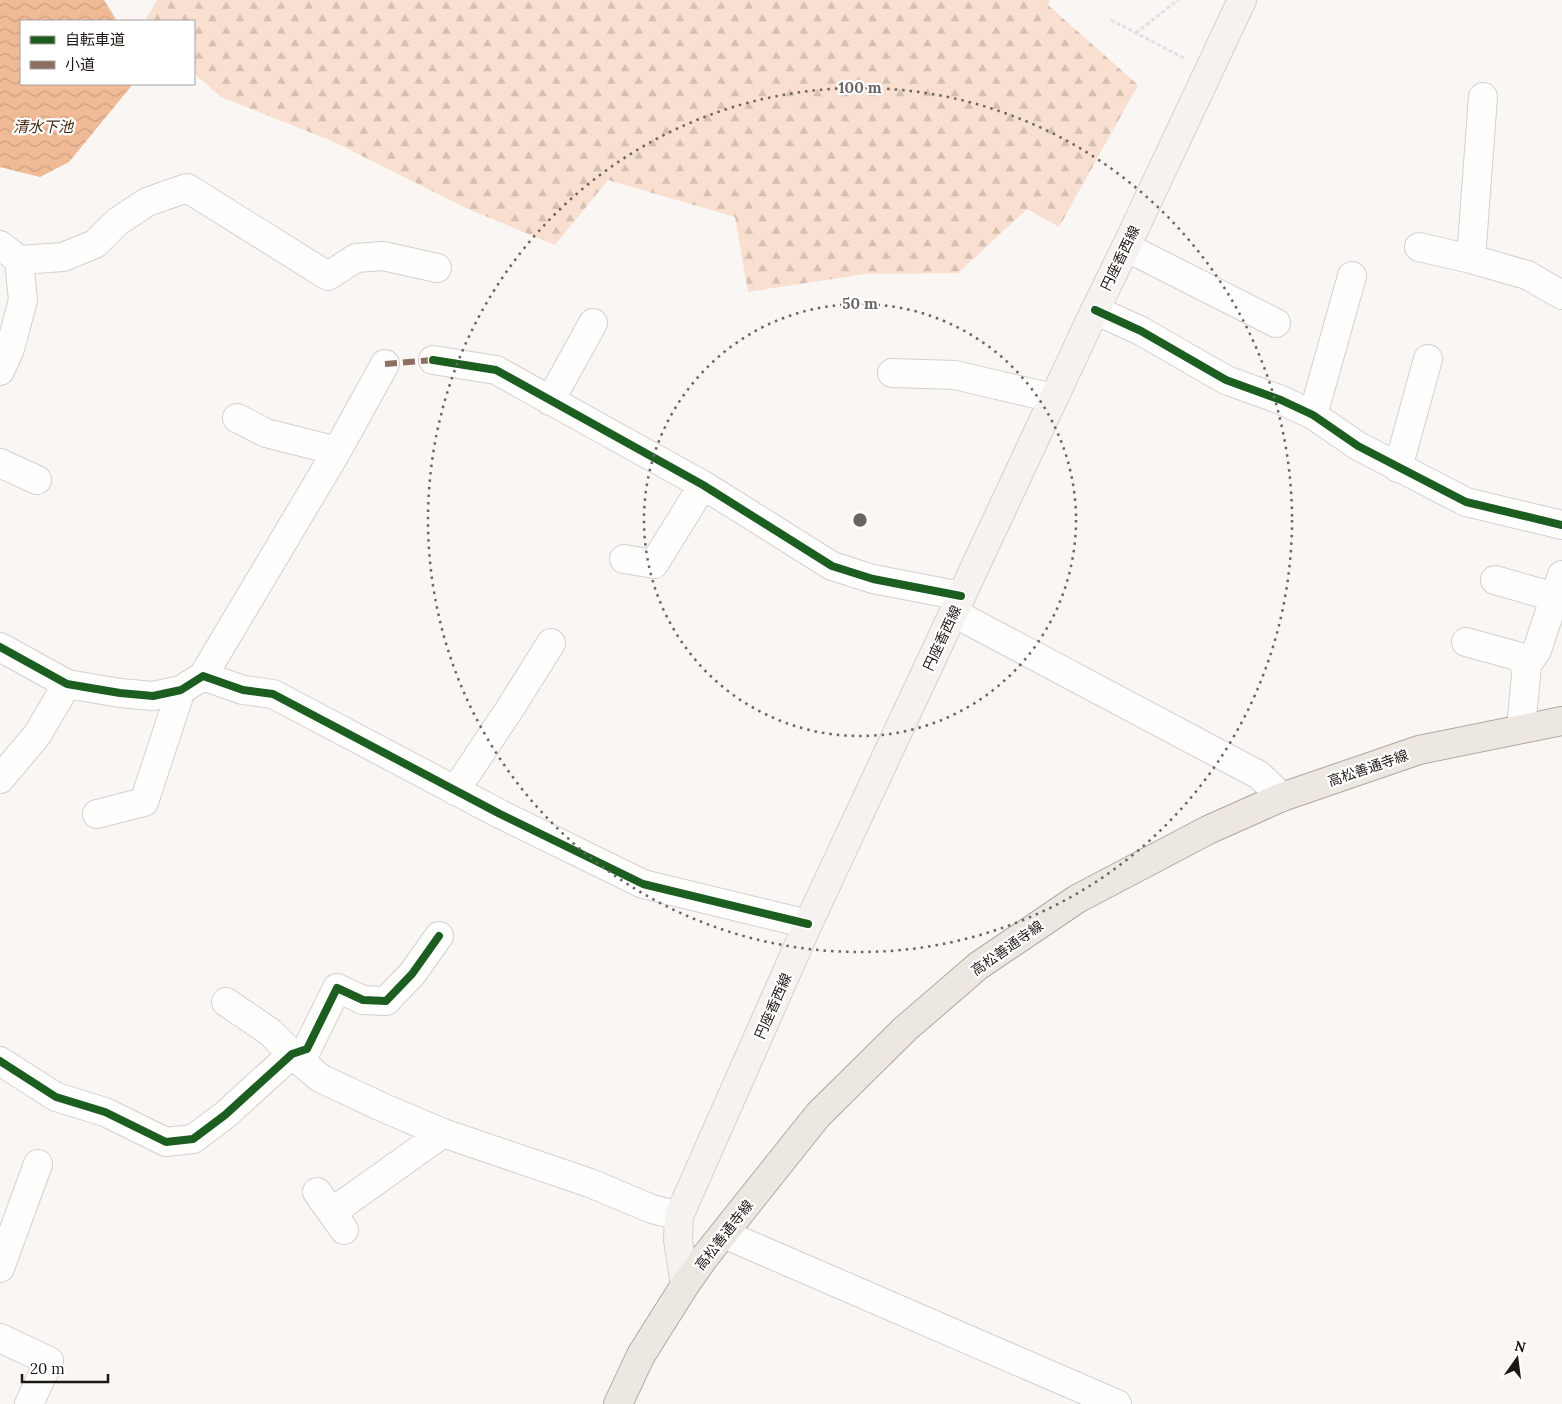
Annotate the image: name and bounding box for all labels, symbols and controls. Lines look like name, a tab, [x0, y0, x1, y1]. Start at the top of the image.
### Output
legend	[20, 20, 195, 85]
text: 自転車道	[65, 30, 125, 49]
text: 小道	[65, 55, 95, 74]
text: 100 m	[839, 78, 882, 97]
water label: 清水下池	[13, 117, 75, 136]
street label: 円座香西線	[1097, 223, 1143, 293]
text: 50 m	[842, 294, 878, 313]
centre of rings	[851, 511, 869, 529]
street label: 円座香西線	[919, 602, 965, 674]
street label: 高松善通寺線	[1325, 746, 1411, 790]
street label: 高松善通寺線	[967, 917, 1047, 979]
street label: 円座香西線	[751, 970, 795, 1042]
street label: 高松善通寺線	[691, 1196, 757, 1274]
north arrow	[1492, 1334, 1542, 1384]
text: N	[1513, 1336, 1528, 1356]
scale bar	[22, 1352, 109, 1384]
text: 20 m	[30, 1359, 65, 1378]

